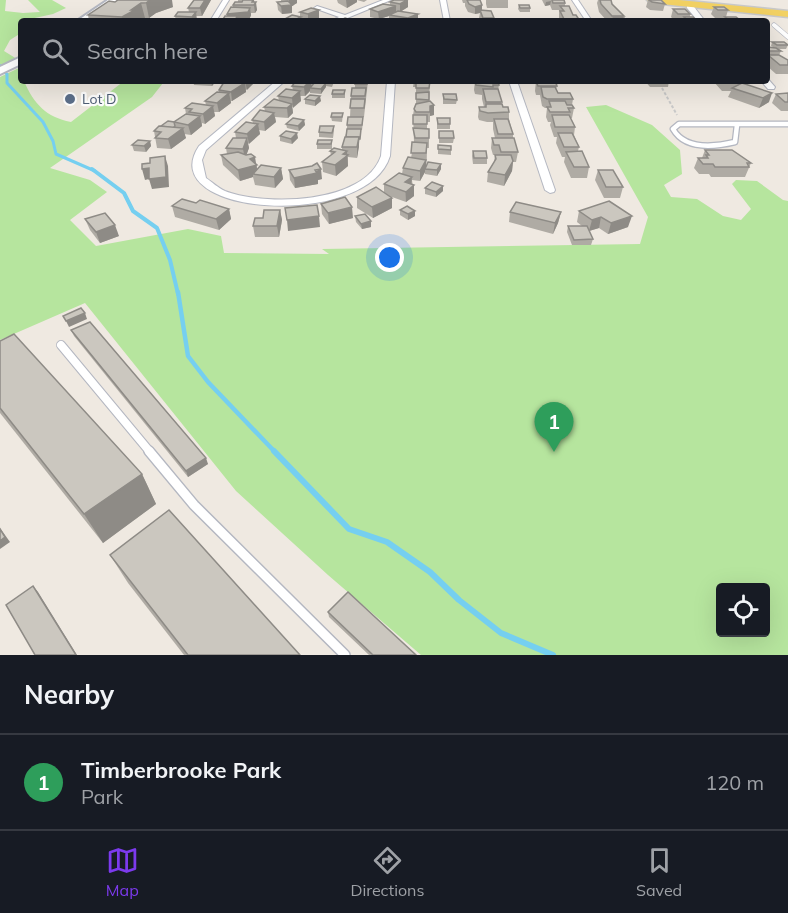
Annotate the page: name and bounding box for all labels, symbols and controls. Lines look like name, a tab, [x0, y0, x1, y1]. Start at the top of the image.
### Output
search box	[18, 18, 770, 84]
icon: search	[39, 35, 72, 68]
text: Search here	[87, 37, 208, 65]
place label: Lot D	[82, 90, 117, 108]
marker: Lot D	[63, 92, 77, 106]
your location	[375, 243, 404, 272]
pin: 1	[534, 402, 574, 452]
map controls	[716, 583, 770, 637]
button: locate	[716, 583, 770, 637]
text: Nearby	[24, 678, 114, 711]
text: Timberbrooke Park	[81, 756, 281, 784]
text: 1	[38, 770, 50, 795]
text: 120 m	[705, 770, 764, 795]
text: Park	[81, 784, 123, 809]
tab: Map	[106, 844, 139, 900]
tab: Directions	[350, 844, 424, 900]
tab: Saved	[636, 844, 682, 900]

